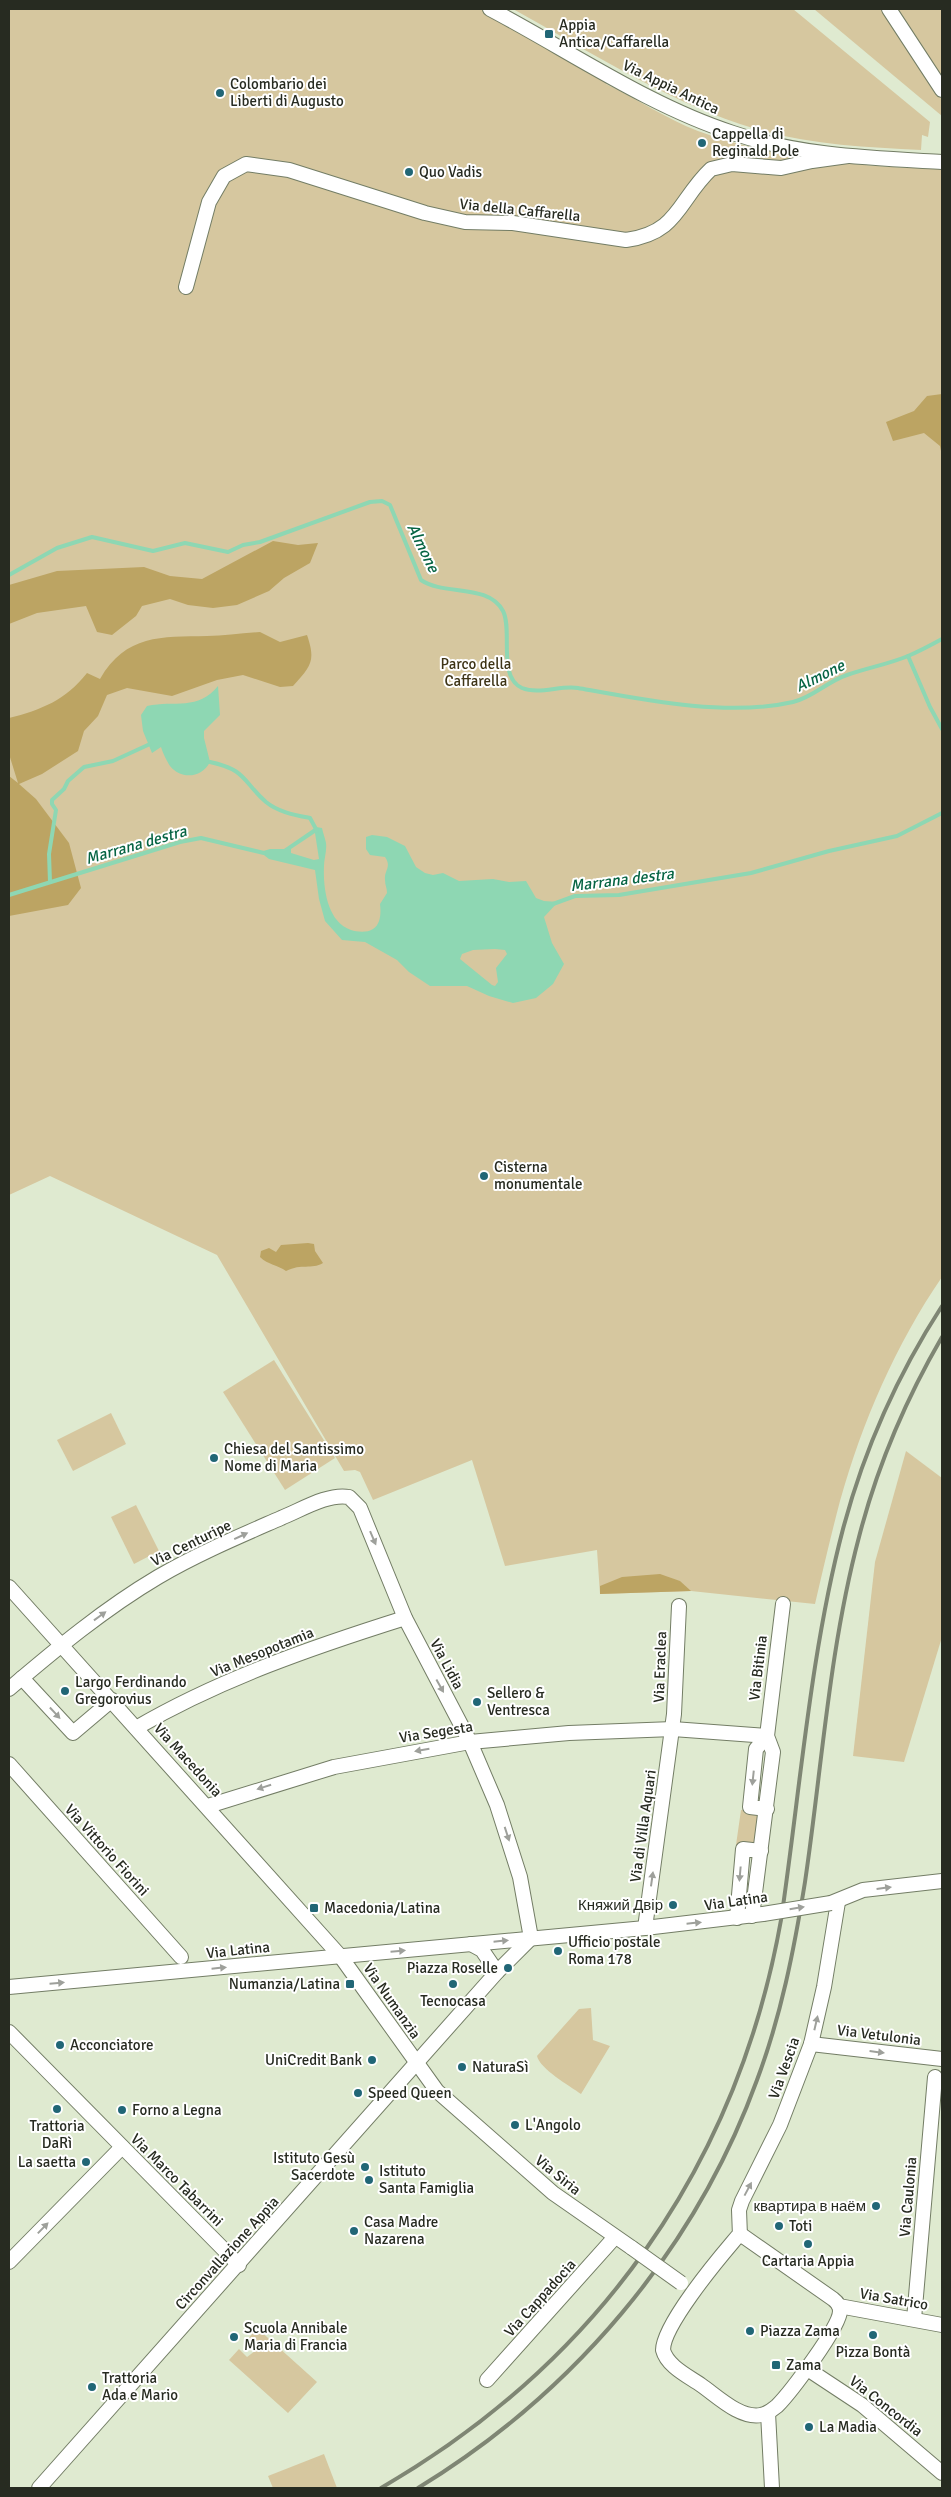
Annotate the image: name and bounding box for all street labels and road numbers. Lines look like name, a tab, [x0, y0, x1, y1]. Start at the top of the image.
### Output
street label: Via Appia Antica	[620, 56, 722, 118]
street label: Via della Caffarella	[459, 195, 581, 225]
street label: Via Centuripe	[148, 1516, 234, 1570]
street label: Via Mesopotamia	[208, 1623, 316, 1681]
street label: Via Eraclea	[650, 1631, 670, 1703]
street label: Via Bitinia	[745, 1634, 771, 1702]
street label: Via Lidia	[426, 1636, 468, 1692]
street label: Via Segesta	[398, 1717, 474, 1747]
street label: Via Macedonia	[150, 1719, 226, 1801]
street label: Via di Villa Aquari	[626, 1768, 660, 1884]
street label: Via Vittorio Fiorini	[61, 1800, 153, 1900]
street label: Via Latina	[703, 1888, 769, 1914]
street label: Via Latina	[205, 1938, 271, 1962]
street label: Via Numanzia	[359, 1960, 425, 2042]
street label: Via Vetulonia	[836, 2021, 922, 2049]
street label: Via Vescia	[765, 2035, 803, 2101]
street label: Via Marco Tabarrini	[127, 2130, 227, 2230]
street label: Via Siria	[532, 2151, 584, 2199]
street label: Via Caulonia	[896, 2156, 920, 2238]
street label: Circonvallazione Appia	[171, 2193, 283, 2313]
street label: Via Cappadocia	[500, 2255, 580, 2341]
street label: Via Satrico	[858, 2284, 930, 2314]
street label: Via Concordia	[846, 2372, 926, 2440]

